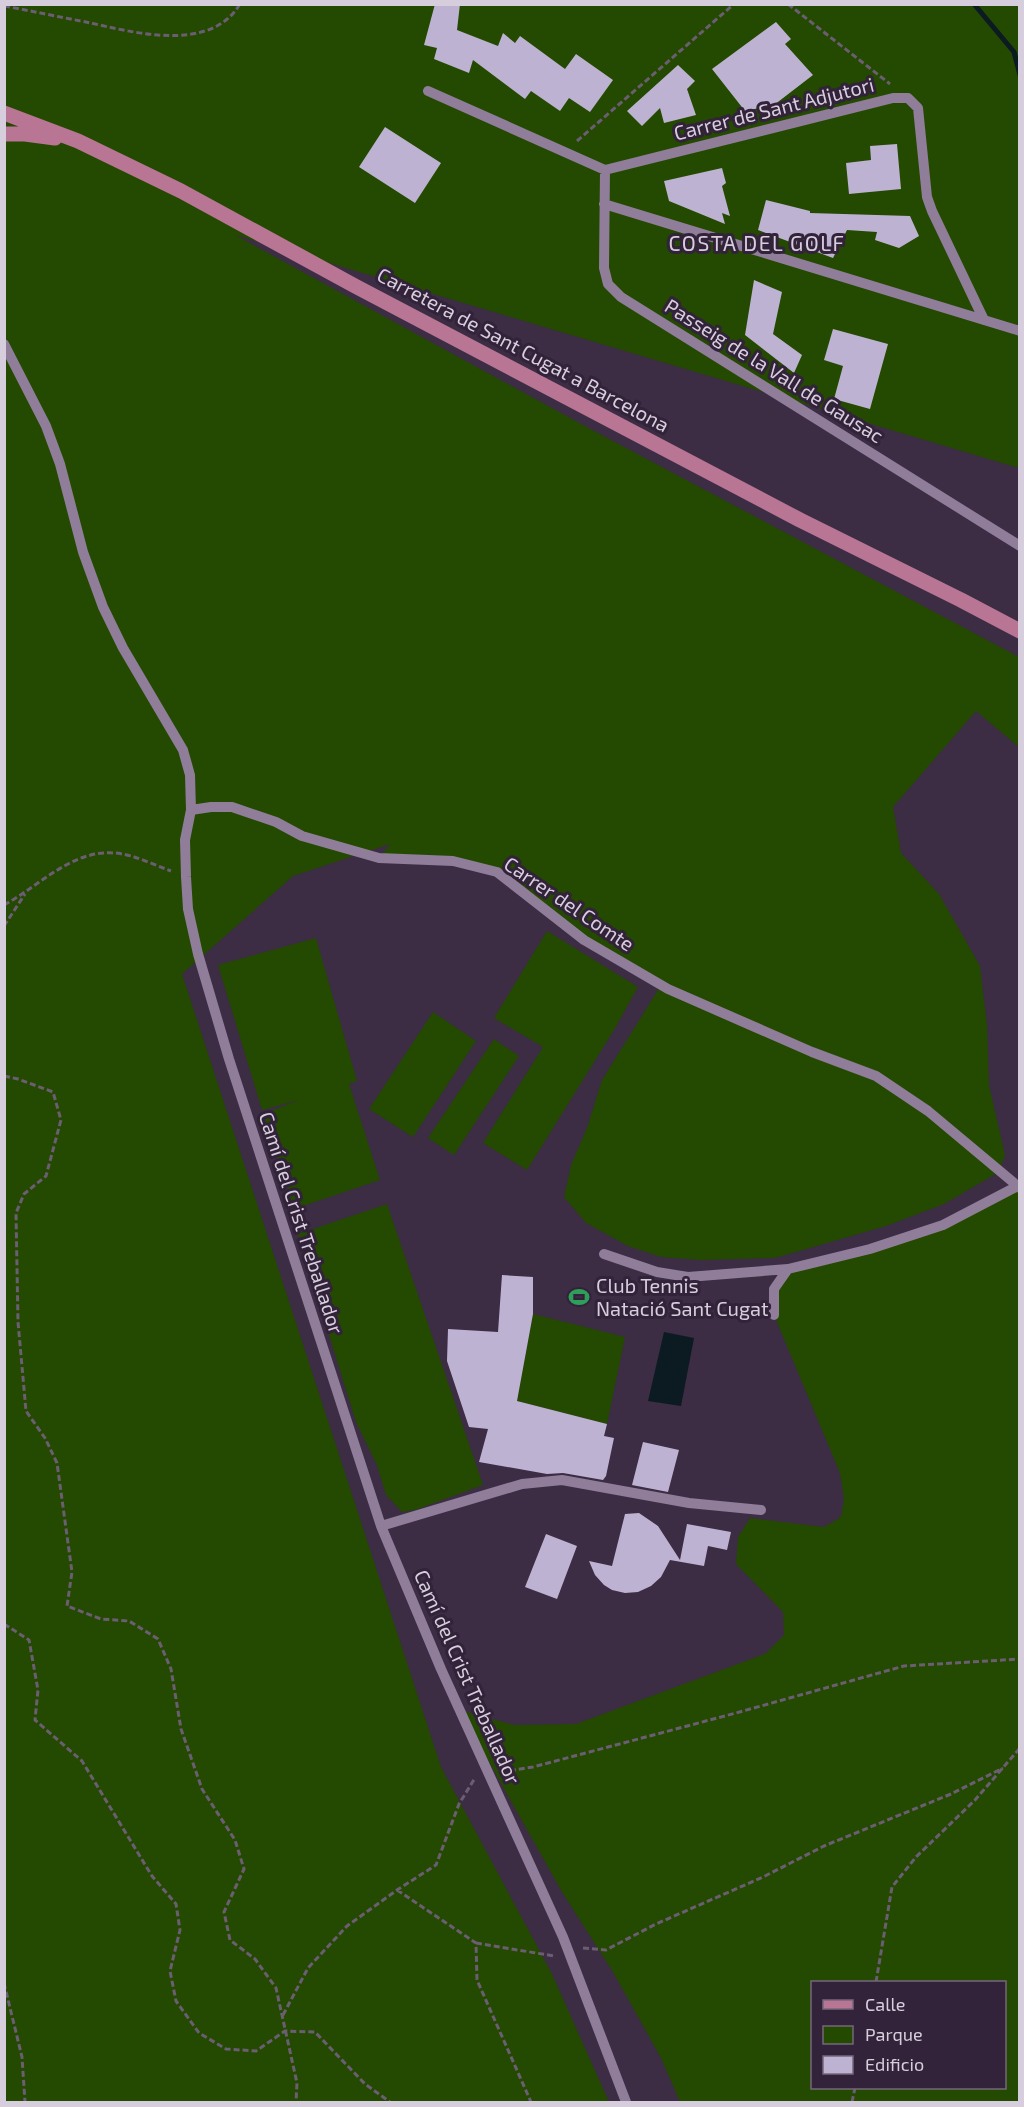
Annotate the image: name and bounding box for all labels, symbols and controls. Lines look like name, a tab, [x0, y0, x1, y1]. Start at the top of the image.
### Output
street label: Carrer de Sant Adjutori	[671, 72, 876, 145]
district label: COSTA DEL GOLF	[669, 230, 845, 255]
street label: Carretera de Sant Cugat a Barcelona	[373, 262, 673, 436]
street label: Passeig de la Vall de Gausac	[661, 293, 888, 447]
street label: Carrer del Comte	[500, 851, 639, 956]
street label: Camí del Crist Treballador	[255, 1109, 349, 1337]
place label: Club Tennis Natació Sant Cugat	[596, 1273, 769, 1320]
sports icon: Club Tennis Natació Sant Cugat	[567, 1285, 591, 1309]
street label: Camí del Crist Treballador	[410, 1566, 526, 1787]
legend	[811, 1981, 1006, 2089]
text: Calle	[865, 1993, 906, 2015]
text: Parque	[865, 2023, 923, 2045]
text: Edificio	[865, 2053, 924, 2075]

